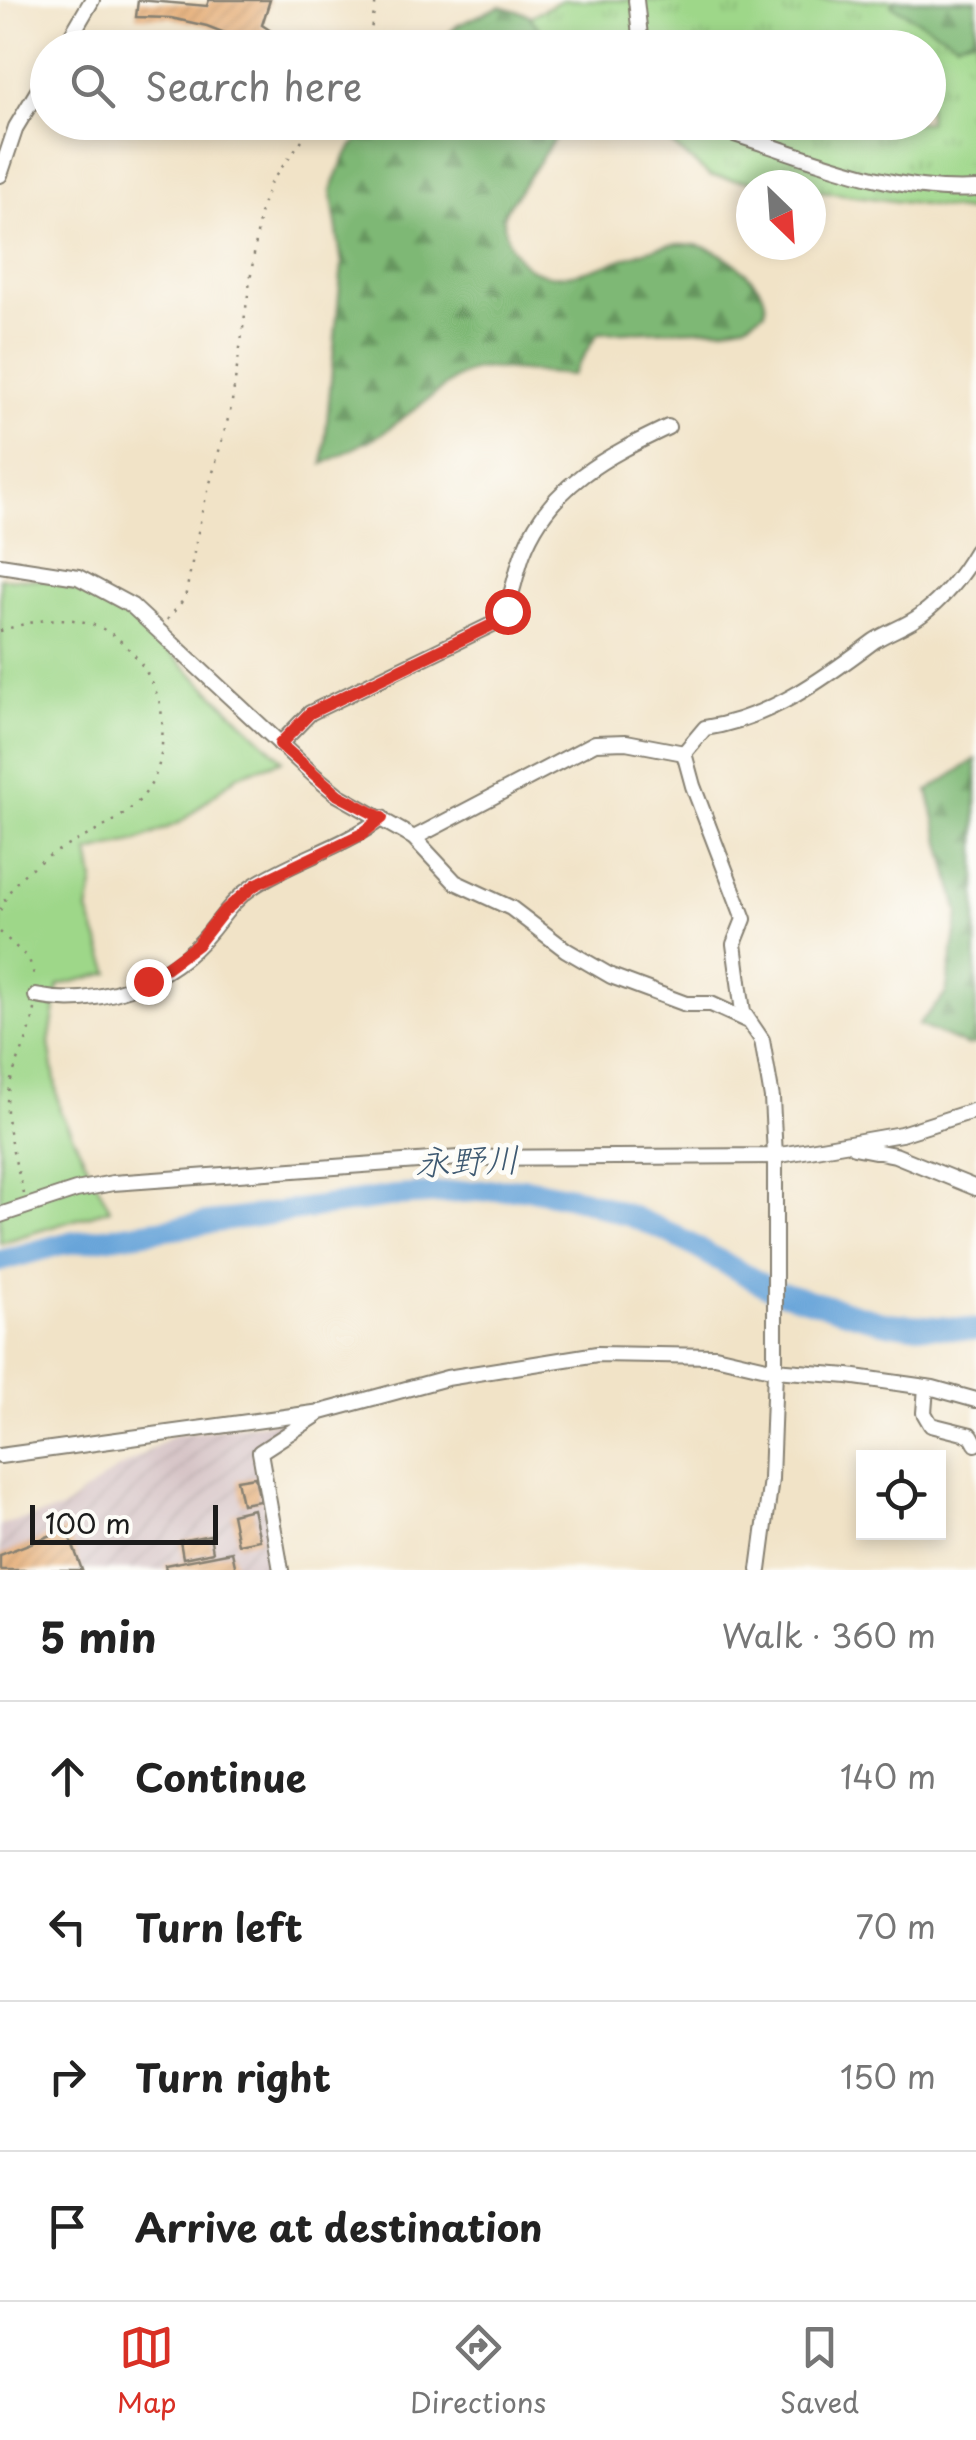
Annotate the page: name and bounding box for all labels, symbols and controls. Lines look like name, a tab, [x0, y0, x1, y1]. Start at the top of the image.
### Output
search box	[30, 30, 946, 140]
text: Search here	[145, 57, 362, 114]
icon: search	[65, 58, 120, 113]
north arrow	[736, 170, 826, 260]
route start	[485, 589, 531, 635]
route end	[126, 959, 172, 1005]
water label: 永野川	[414, 1131, 520, 1187]
map controls	[856, 1450, 946, 1540]
button: locate	[856, 1450, 946, 1540]
scale bar	[30, 1500, 218, 1544]
text: 100 m	[45, 1501, 131, 1544]
text: 5 min	[40, 1604, 157, 1667]
text: Walk · 360 m	[722, 1611, 936, 1659]
text: Continue	[135, 1748, 306, 1805]
icon: ahead	[40, 1749, 95, 1804]
text: 140 m	[840, 1752, 936, 1800]
text: Turn left	[135, 1898, 303, 1955]
icon: left	[40, 1899, 95, 1954]
text: 70 m	[856, 1902, 936, 1950]
text: Turn right	[135, 2048, 331, 2105]
icon: right	[40, 2049, 95, 2104]
text: 150 m	[840, 2052, 936, 2100]
text: Arrive at destination	[135, 2198, 543, 2255]
icon: arrive	[40, 2199, 95, 2254]
tab: Map	[117, 2320, 177, 2423]
tab: Directions	[410, 2320, 546, 2423]
tab: Saved	[780, 2320, 859, 2423]

